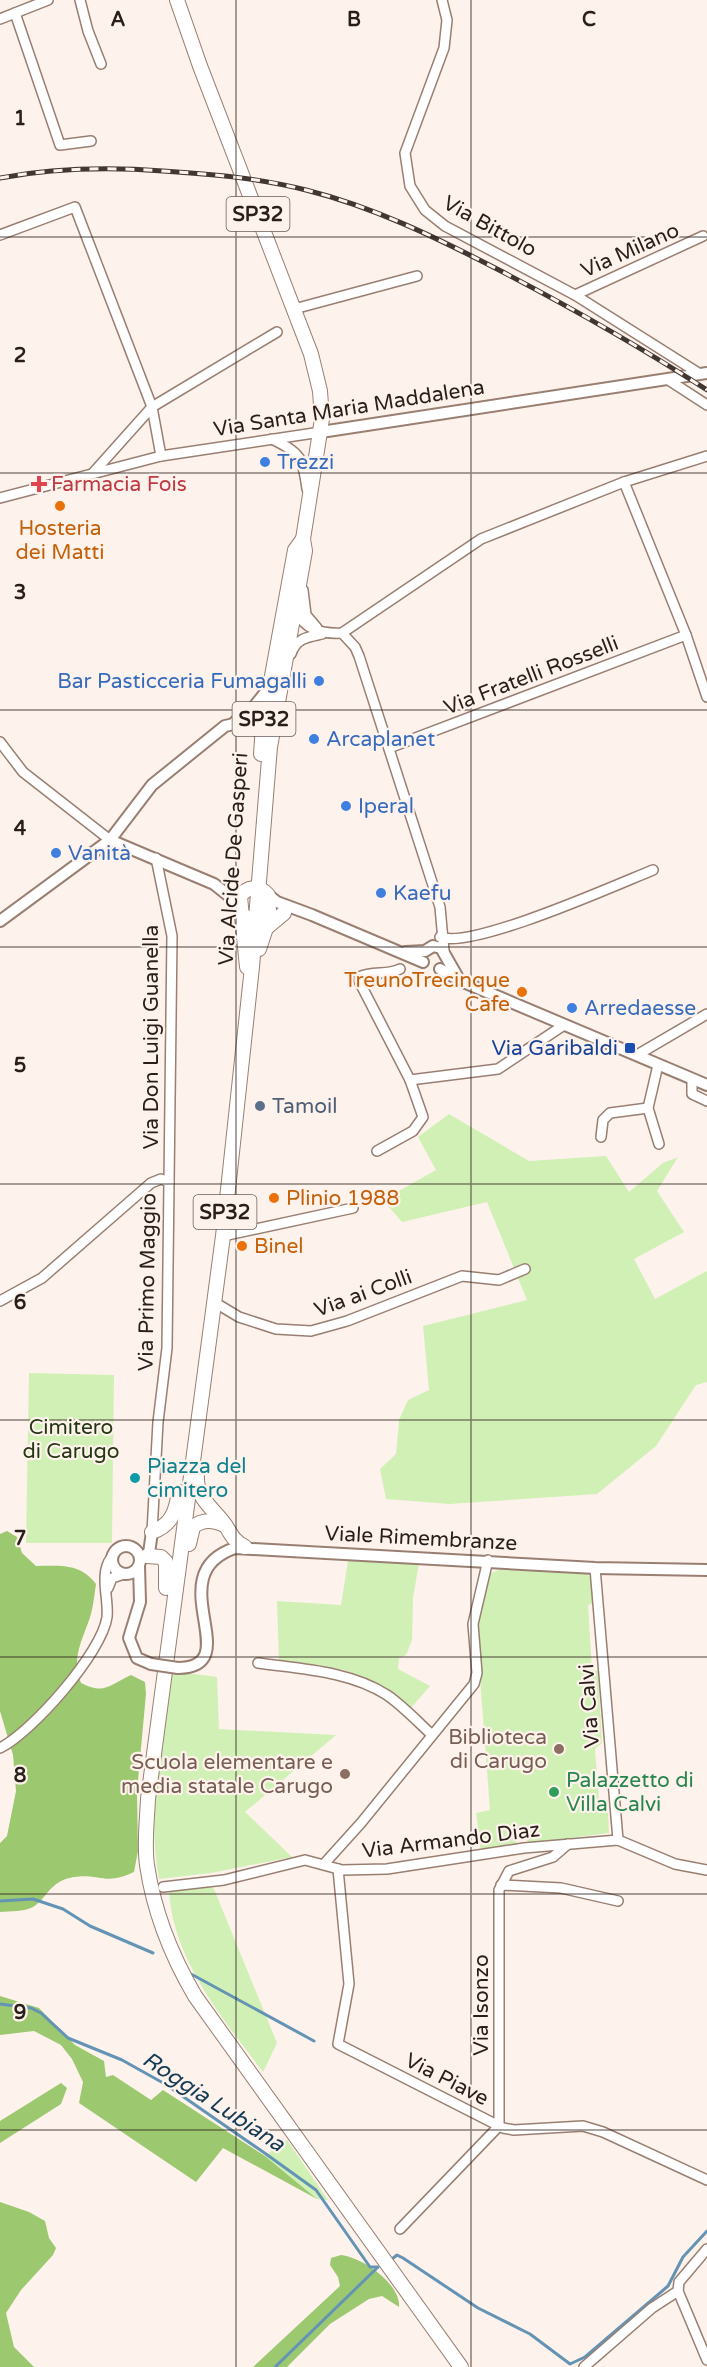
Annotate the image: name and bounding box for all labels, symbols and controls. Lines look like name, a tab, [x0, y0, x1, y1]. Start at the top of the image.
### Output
text: A	[111, 8, 126, 32]
text: B	[347, 8, 361, 32]
text: C	[582, 8, 596, 32]
text: 1	[14, 107, 26, 131]
street label: Via Bittolo	[439, 191, 541, 262]
road number: SP32	[226, 197, 290, 231]
street label: Via Milano	[577, 218, 683, 283]
text: 2	[14, 344, 26, 368]
street label: Via Santa Maria Maddalena	[212, 375, 486, 442]
place label: Trezzi	[277, 450, 334, 475]
marker: Trezzi	[258, 455, 272, 469]
place label: Farmacia Fois	[51, 472, 187, 497]
marker: Farmacia Fois	[32, 477, 46, 491]
marker: Hosteria dei Matti	[53, 499, 67, 513]
place label: Hosteria dei Matti	[16, 516, 104, 565]
text: 3	[14, 581, 26, 605]
street label: Via Fratelli Rosselli	[440, 631, 622, 720]
place label: Bar Pasticceria Fumagalli	[57, 669, 307, 694]
marker: Bar Pasticceria Fumagalli	[312, 674, 326, 688]
road number: SP32	[232, 702, 296, 736]
place label: Arcaplanet	[326, 727, 435, 752]
marker: Arcaplanet	[307, 732, 321, 746]
street label: Via Alcide De Gasperi	[214, 752, 253, 966]
place label: Iperal	[358, 794, 414, 819]
marker: Iperal	[339, 799, 353, 813]
text: 4	[14, 817, 27, 841]
place label: Vanità	[68, 841, 131, 866]
marker: Vanità	[49, 846, 63, 860]
place label: Kaefu	[393, 881, 452, 906]
marker: Kaefu	[374, 886, 388, 900]
street label: Via Don Luigi Guanella	[139, 925, 164, 1149]
place label: TreunoTrecinque Cafe	[344, 968, 510, 1017]
marker: TreunoTrecinque Cafe	[515, 985, 529, 999]
place label: Arredaesse	[584, 996, 696, 1021]
marker: Arredaesse	[565, 1001, 579, 1015]
place label: Via Garibaldi	[491, 1036, 618, 1061]
marker: Via Garibaldi	[623, 1041, 637, 1055]
text: 5	[14, 1054, 26, 1078]
place label: Tamoil	[272, 1094, 337, 1119]
marker: Tamoil	[253, 1099, 267, 1113]
place label: Plinio 1988	[286, 1186, 399, 1211]
marker: Plinio 1988	[267, 1191, 281, 1205]
street label: Via Primo Maggio	[133, 1193, 162, 1371]
road number: SP32	[194, 1195, 256, 1229]
place label: Binel	[254, 1234, 304, 1259]
marker: Binel	[235, 1239, 249, 1253]
street label: Via ai Colli	[311, 1264, 415, 1323]
text: 6	[14, 1291, 26, 1315]
park label: Cimitero di Carugo	[22, 1415, 120, 1464]
place label: Piazza del cimitero	[147, 1454, 247, 1503]
marker: Piazza del cimitero	[128, 1471, 142, 1485]
street label: Viale Rimembranze	[324, 1521, 518, 1556]
text: 7	[14, 1527, 26, 1551]
street label: Via Calvi	[574, 1663, 605, 1749]
place label: Biblioteca di Carugo	[448, 1725, 547, 1774]
marker: Biblioteca di Carugo	[552, 1742, 566, 1756]
place label: Scuola elementare e media statale Carugo	[121, 1750, 333, 1799]
text: 8	[14, 1764, 26, 1788]
marker: Scuola elementare e media statale Carugo	[338, 1767, 352, 1781]
place label: Palazzetto di Villa Calvi	[566, 1768, 694, 1817]
marker: Palazzetto di Villa Calvi	[547, 1785, 561, 1799]
street label: Via Armando Diaz	[361, 1817, 541, 1864]
street label: Via Isonzo	[469, 1954, 494, 2056]
text: 9	[14, 2001, 26, 2025]
water label: Roggia Lubiana	[138, 2046, 290, 2158]
street label: Via Piave	[401, 2048, 493, 2111]

